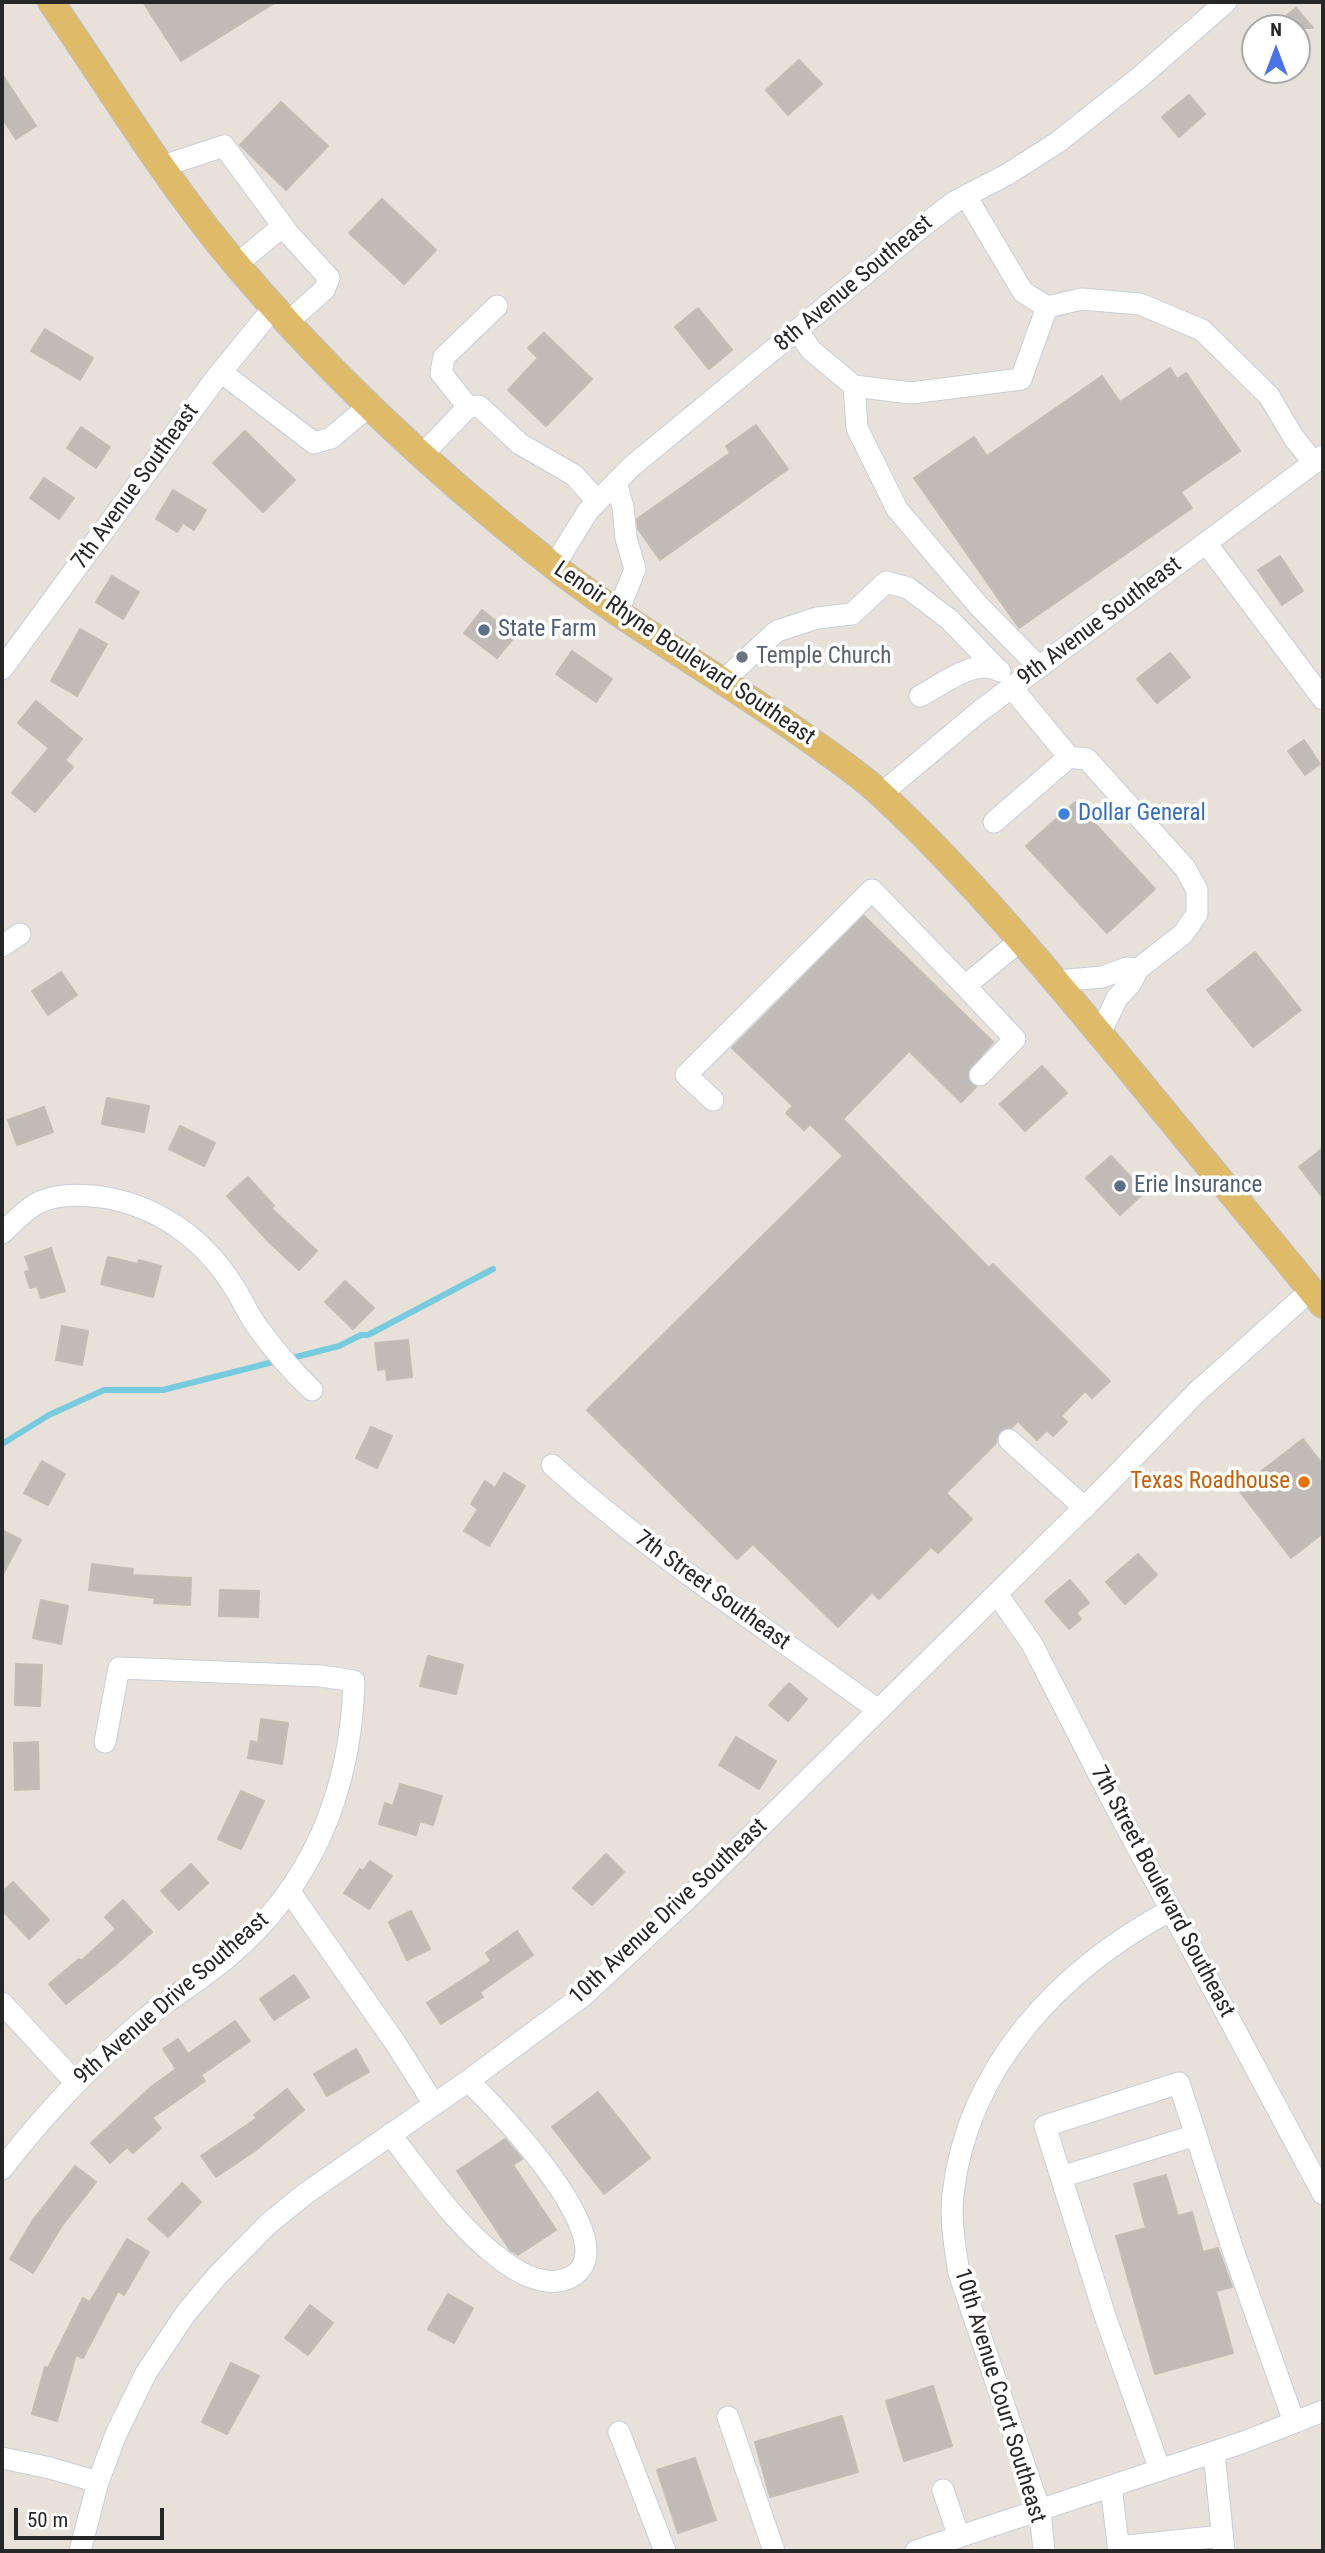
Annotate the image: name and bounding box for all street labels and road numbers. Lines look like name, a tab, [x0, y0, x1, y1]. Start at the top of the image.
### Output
street label: 8th Avenue Southeast	[769, 210, 939, 358]
street label: 7th Avenue Southeast	[67, 399, 205, 575]
street label: 9th Avenue Southeast	[1013, 552, 1187, 692]
street label: Lenoir Rhyne Boulevard Southeast	[548, 556, 820, 752]
street label: 7th Street Southeast	[629, 1525, 795, 1657]
street label: 7th Street Boulevard Southeast	[1084, 1762, 1240, 2022]
street label: 10th Avenue Drive Southeast	[564, 1813, 774, 2011]
street label: 9th Avenue Drive Southeast	[69, 1907, 275, 2091]
street label: 10th Avenue Court Southeast	[947, 2266, 1051, 2526]

